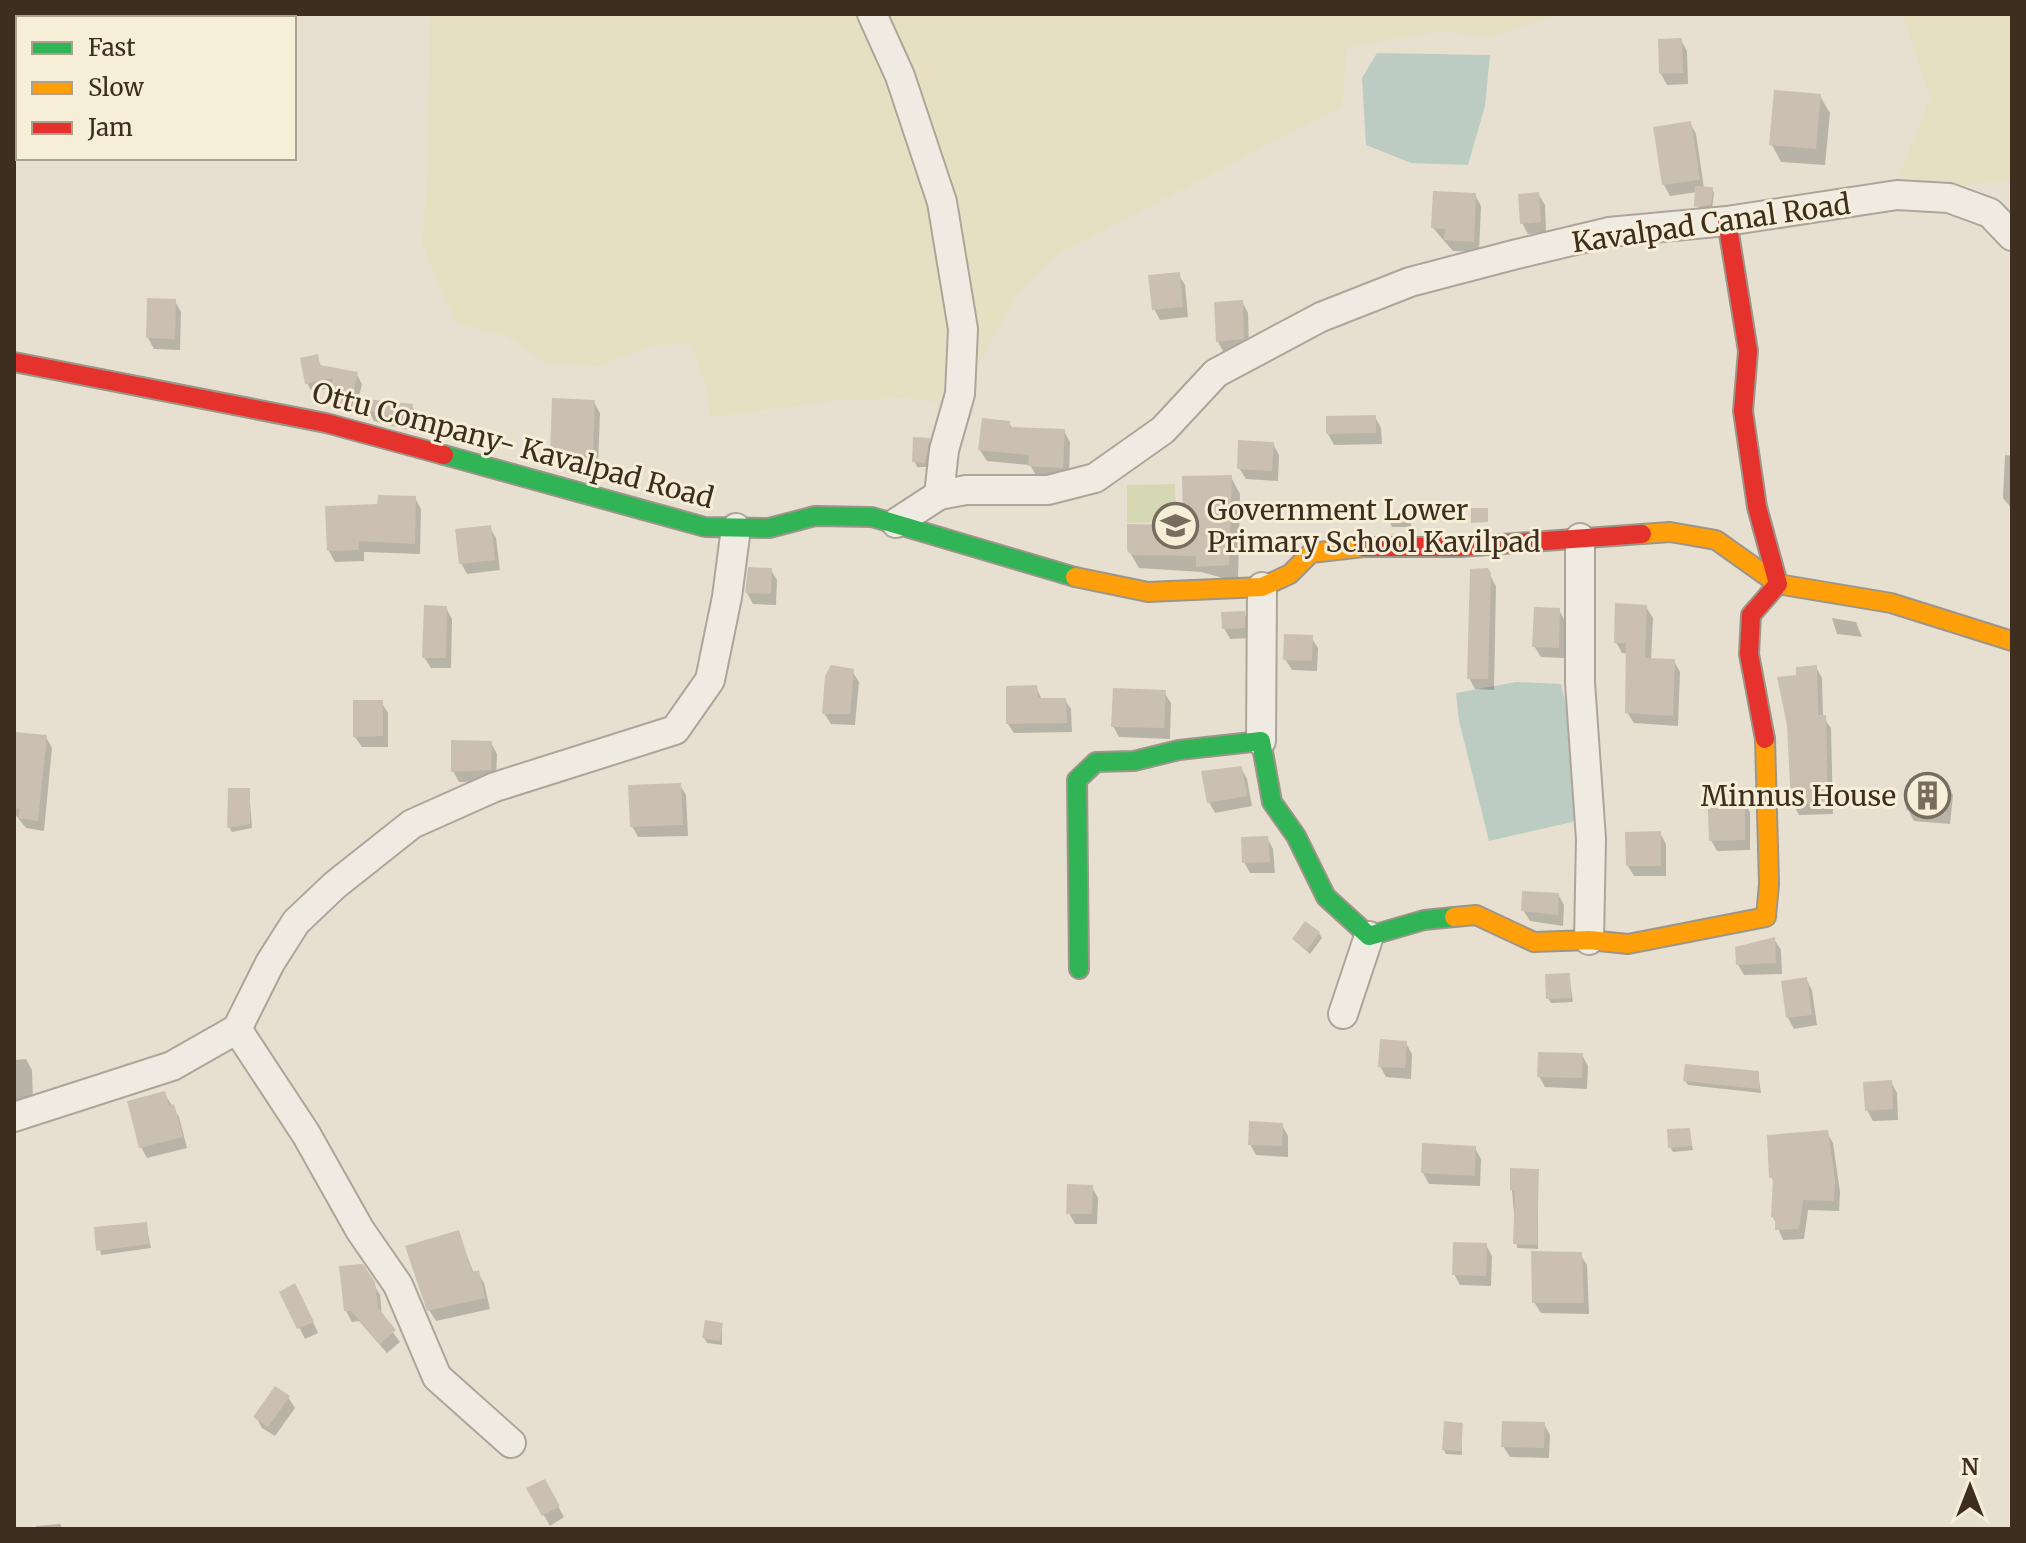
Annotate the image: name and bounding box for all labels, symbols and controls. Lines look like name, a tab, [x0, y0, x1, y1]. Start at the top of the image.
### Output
legend	[16, 16, 296, 160]
text: Fast	[88, 32, 136, 63]
text: Slow	[88, 72, 144, 103]
text: Jam	[87, 112, 133, 143]
street label: Kavalpad Canal Road	[1570, 186, 1853, 260]
street label: Ottu Company- Kavalpad Road	[308, 374, 718, 516]
place label: Government Lower Primary School Kavilpad	[1207, 492, 1541, 560]
school or university icon: Government Lower Primary School Kavilpad	[1152, 502, 1200, 550]
building icon: Minnus House	[1903, 772, 1951, 820]
place label: Minnus House	[1701, 778, 1896, 814]
north arrow	[1930, 1447, 2010, 1527]
text: N	[1961, 1453, 1979, 1481]

